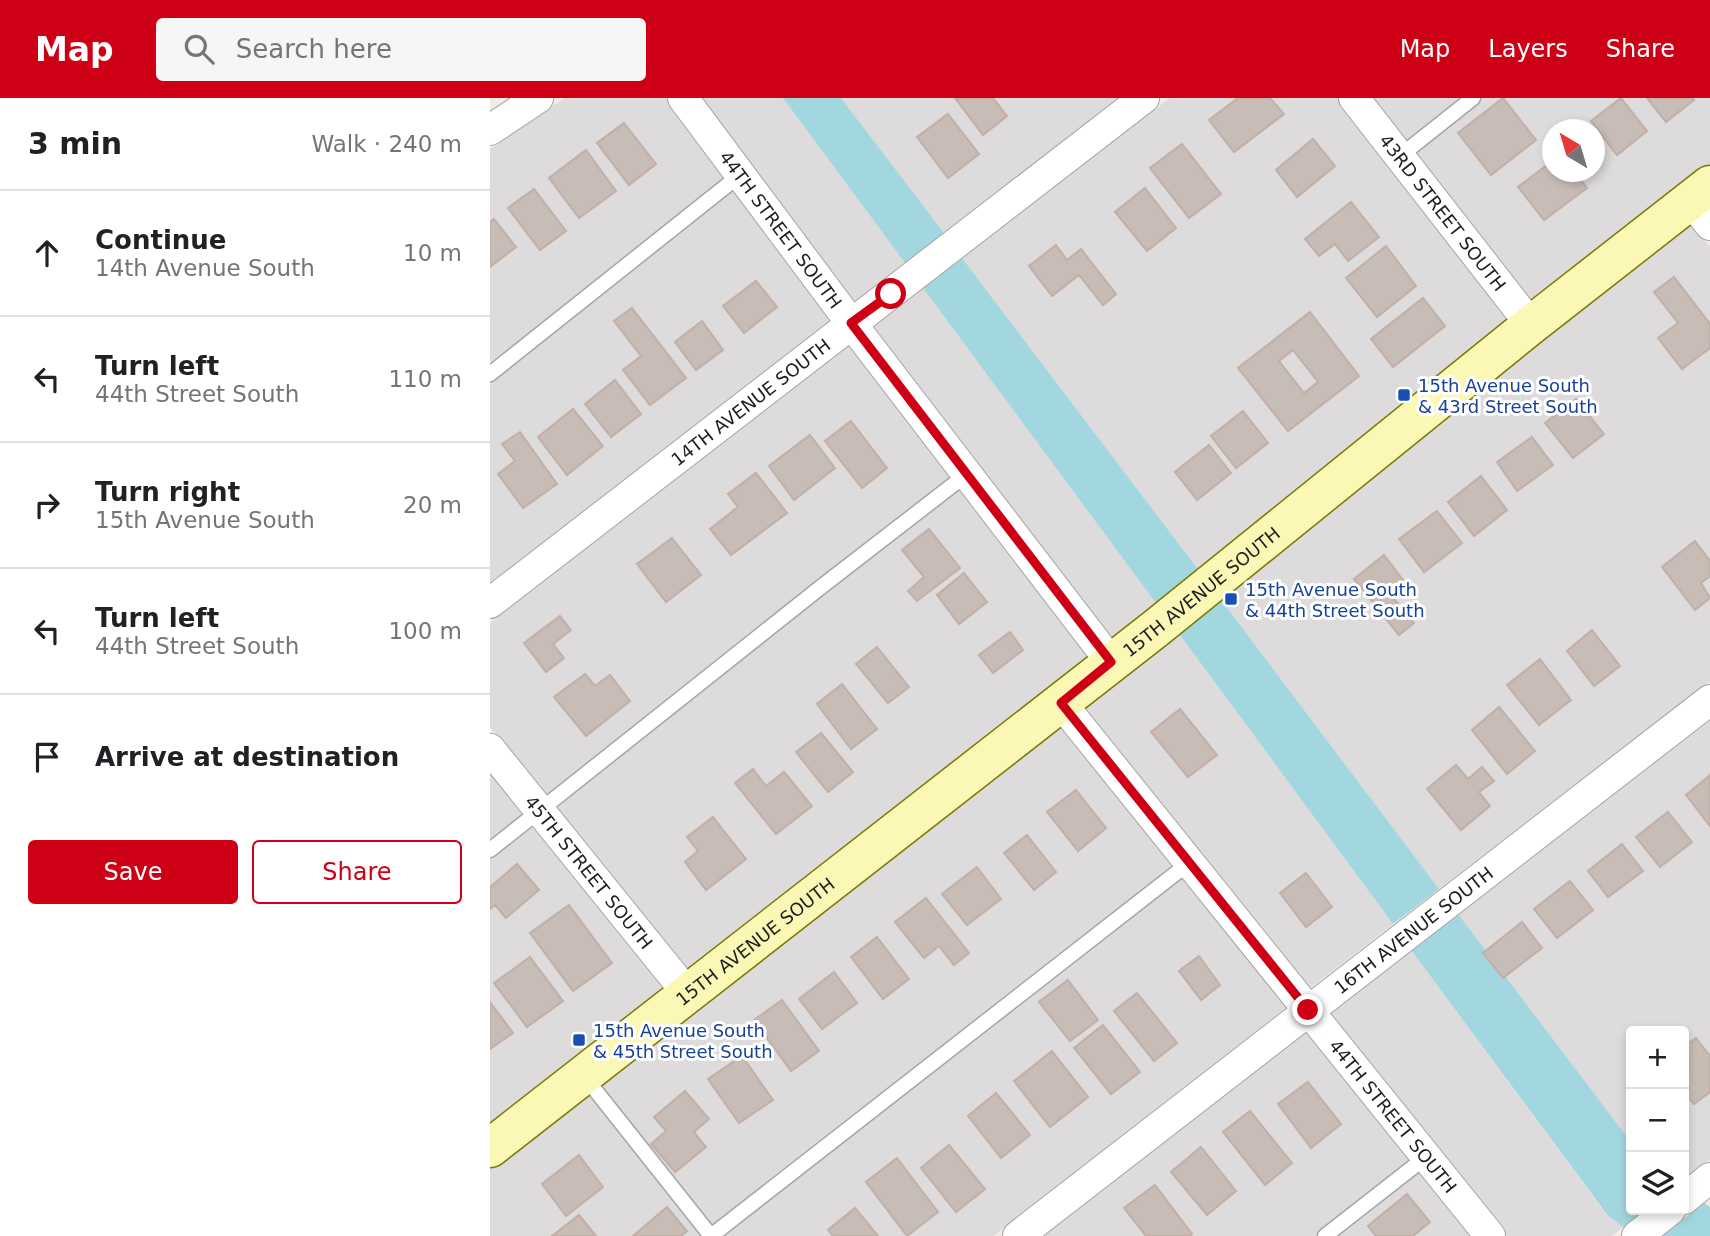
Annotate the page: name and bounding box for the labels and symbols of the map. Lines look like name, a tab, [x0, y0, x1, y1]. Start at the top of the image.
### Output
north arrow	[1542, 119, 1605, 182]
street label: 43RD STREET SOUTH	[1376, 130, 1511, 295]
street label: 44TH STREET SOUTH	[716, 147, 847, 312]
route start	[875, 278, 906, 309]
street label: 14TH AVENUE SOUTH	[667, 334, 834, 470]
place label: 15th Avenue South & 43rd Street South	[1418, 375, 1598, 417]
marker: 15th Avenue South & 43rd Street South	[1396, 387, 1412, 403]
street label: 15TH AVENUE SOUTH	[1118, 522, 1284, 661]
place label: 15th Avenue South & 44th Street South	[1245, 579, 1425, 621]
marker: 15th Avenue South & 44th Street South	[1223, 591, 1239, 607]
street label: 45TH STREET SOUTH	[521, 791, 657, 953]
street label: 16TH AVENUE SOUTH	[1330, 862, 1497, 998]
street label: 15TH AVENUE SOUTH	[671, 873, 838, 1010]
route end	[1292, 994, 1323, 1025]
place label: 15th Avenue South & 45th Street South	[593, 1020, 773, 1062]
marker: 15th Avenue South & 45th Street South	[571, 1032, 587, 1048]
street label: 44TH STREET SOUTH	[1325, 1035, 1461, 1197]

